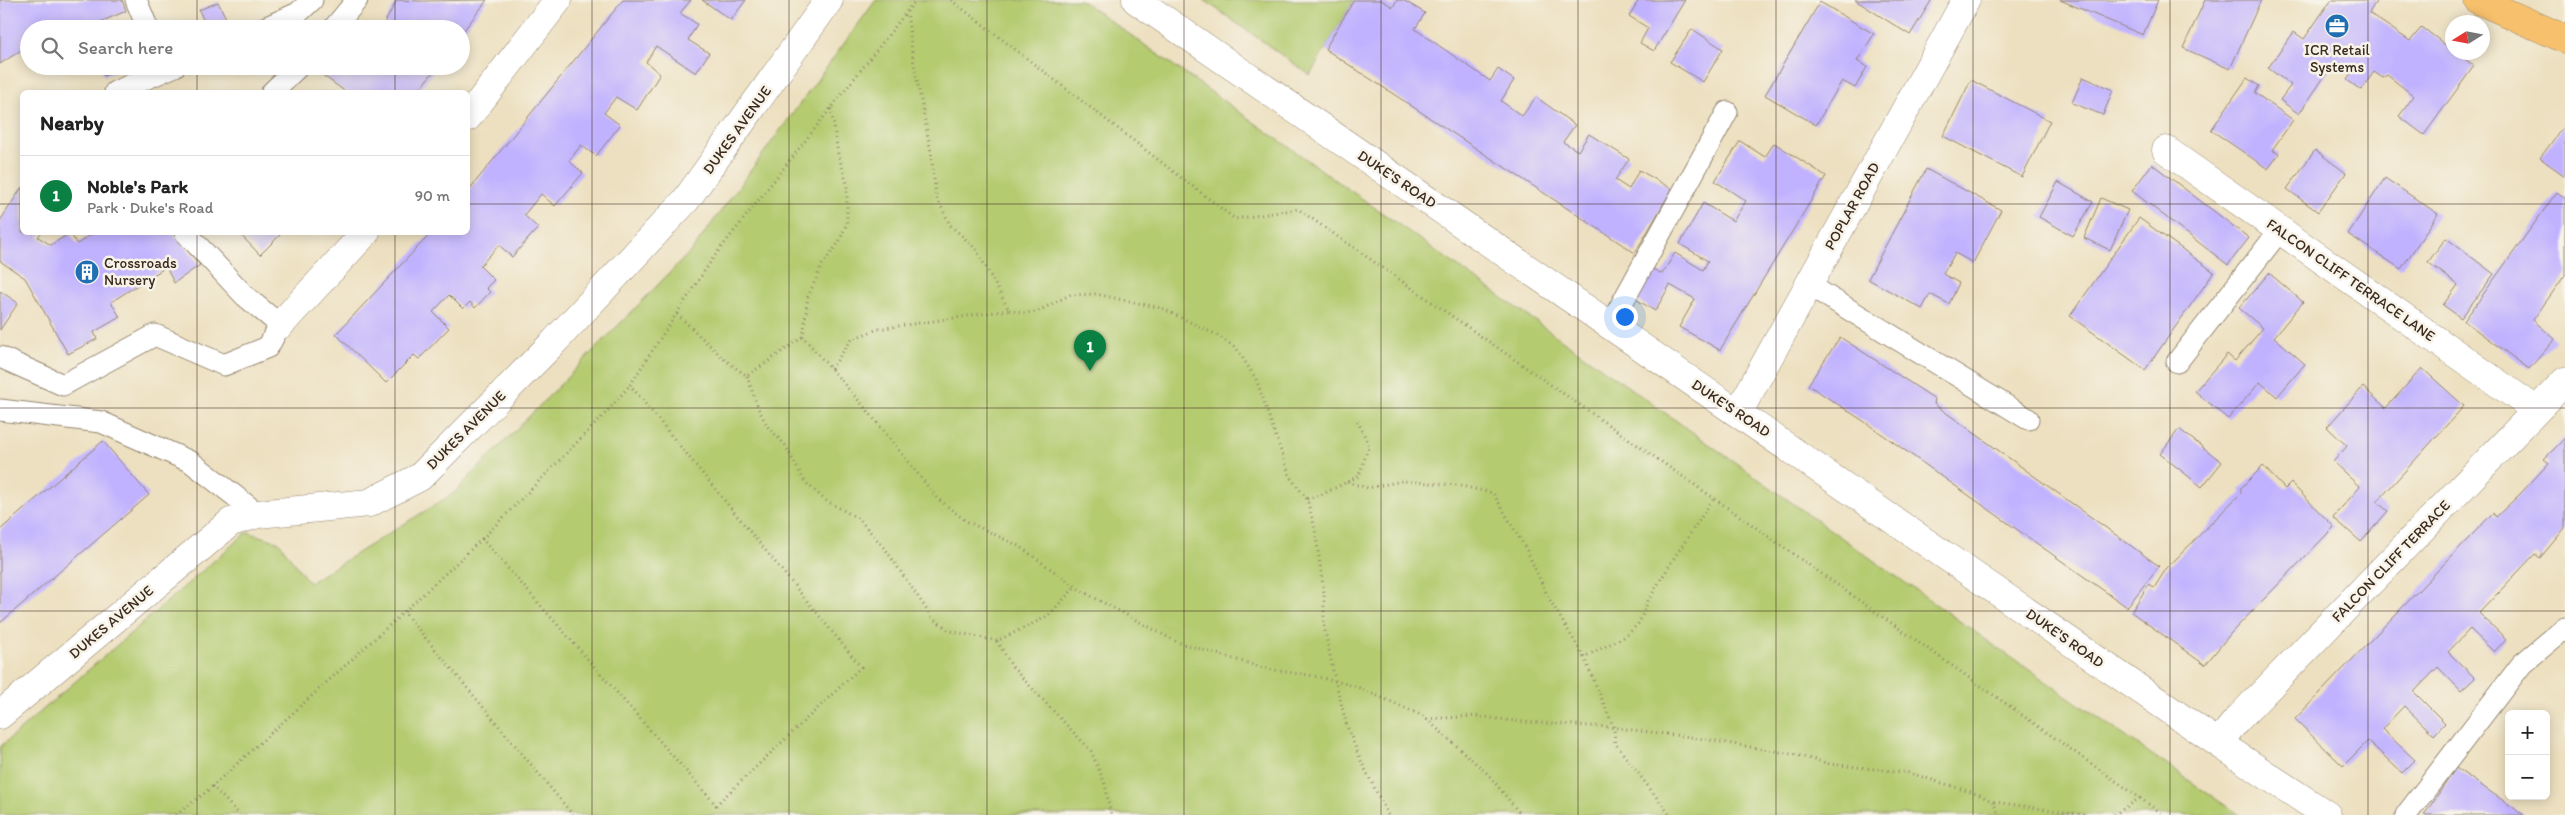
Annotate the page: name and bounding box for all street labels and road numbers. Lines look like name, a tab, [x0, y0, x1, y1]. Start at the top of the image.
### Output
street label: DUKES AVENUE	[699, 82, 775, 178]
street label: DUKE'S ROAD	[1354, 146, 1440, 212]
street label: POPLAR ROAD	[1821, 159, 1883, 253]
street label: FALCON CLIFF TERRACE LANE	[2263, 215, 2439, 345]
street label: DUKE'S ROAD	[1688, 375, 1774, 441]
street label: DUKES AVENUE	[423, 387, 509, 473]
street label: FALCON CLIFF TERRACE	[2328, 496, 2454, 626]
street label: DUKES AVENUE	[65, 581, 157, 663]
street label: DUKE'S ROAD	[2022, 604, 2108, 672]

